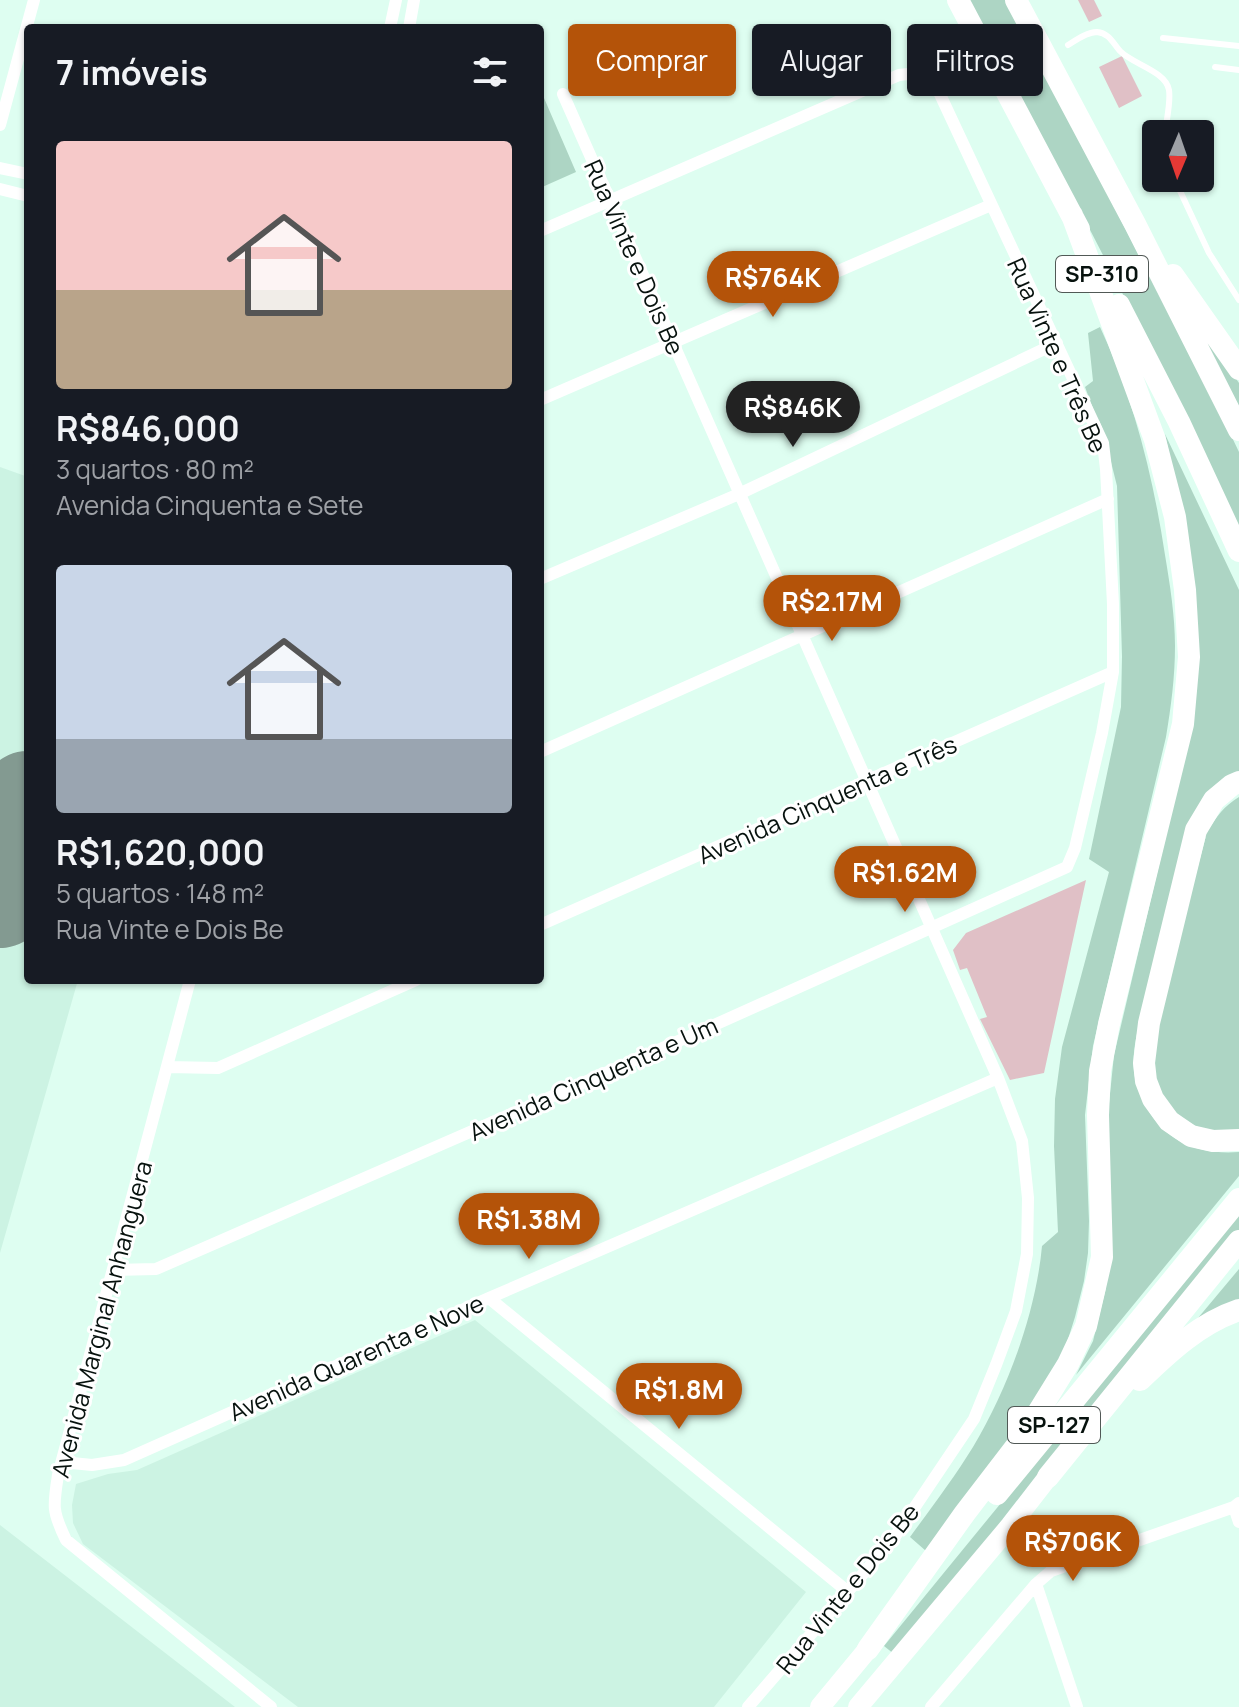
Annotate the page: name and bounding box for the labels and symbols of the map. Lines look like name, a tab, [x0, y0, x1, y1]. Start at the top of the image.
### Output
north arrow	[1142, 120, 1214, 192]
street label: Rua Vinte e Dois Be	[577, 154, 693, 360]
pin: R$764K	[708, 251, 838, 319]
street label: Rua Vinte e Três Be	[1000, 252, 1116, 458]
road number: SP-310	[1056, 256, 1148, 292]
pin: R$846K	[728, 381, 858, 449]
pin: R$2.17M	[758, 575, 906, 643]
street label: Avenida Cinquenta e Três	[692, 727, 962, 871]
pin: R$1.62M	[831, 846, 979, 914]
street label: Avenida Cinquenta e Um	[463, 1008, 723, 1148]
street label: Avenida Marginal Anhanguera	[43, 1157, 159, 1481]
pin: R$1.38M	[455, 1193, 603, 1261]
street label: Avenida Quarenta e Nove	[223, 1286, 489, 1428]
pin: R$1.8M	[614, 1363, 744, 1431]
road number: SP-127	[1008, 1407, 1100, 1443]
street label: Rua Vinte e Dois Be	[768, 1496, 926, 1680]
pin: R$706K	[1008, 1515, 1138, 1583]

